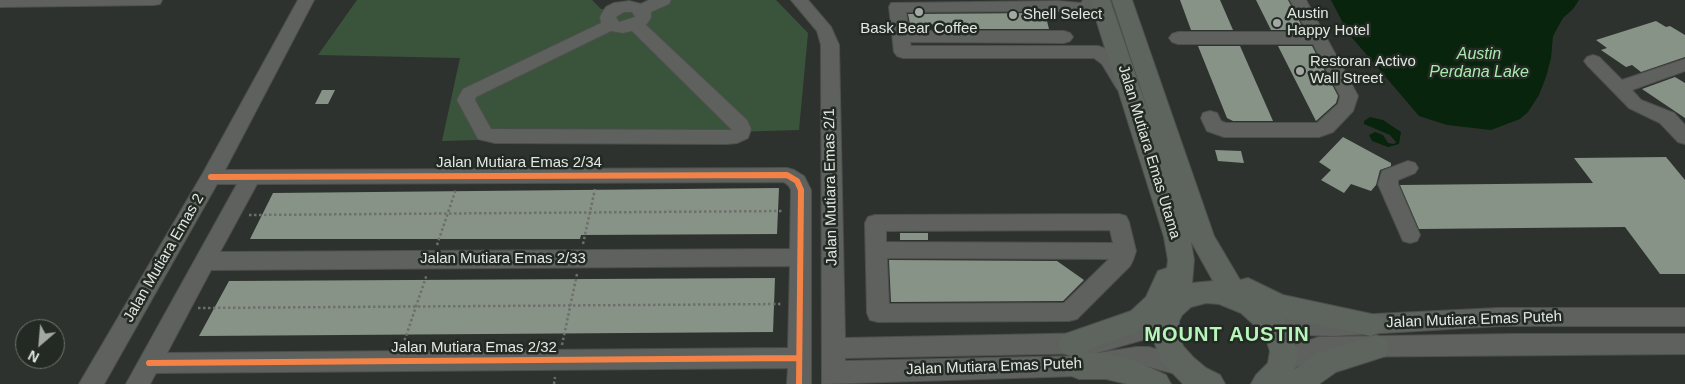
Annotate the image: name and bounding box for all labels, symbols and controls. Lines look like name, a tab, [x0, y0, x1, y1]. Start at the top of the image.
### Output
place label: Austin Happy Hotel	[1287, 5, 1370, 40]
marker: Bask Bear Coffee	[913, 6, 925, 18]
place label: Shell Select	[1023, 6, 1102, 24]
marker: Shell Select	[1007, 9, 1019, 21]
marker: Austin Happy Hotel	[1271, 17, 1283, 29]
place label: Bask Bear Coffee	[860, 20, 978, 38]
water label: Austin Perdana Lake	[1429, 45, 1529, 83]
place label: Restoran Activo Wall Street	[1310, 53, 1416, 88]
street label: Jalan Mutiara Emas Utama	[1114, 63, 1184, 241]
marker: Restoran Activo Wall Street	[1294, 65, 1306, 77]
street label: Jalan Mutiara Emas 2/1	[821, 108, 841, 266]
street label: Jalan Mutiara Emas 2/34	[436, 154, 602, 172]
street label: Jalan Mutiara Emas 2	[120, 191, 208, 325]
street label: Jalan Mutiara Emas 2/33	[420, 250, 586, 268]
street label: Jalan Mutiara Emas Puteh	[1386, 308, 1562, 332]
north arrow	[15, 319, 65, 369]
district label: MOUNT AUSTIN	[1143, 323, 1311, 347]
street label: Jalan Mutiara Emas 2/32	[391, 339, 557, 357]
text: N	[26, 347, 42, 366]
street label: Jalan Mutiara Emas Puteh	[906, 355, 1082, 379]

